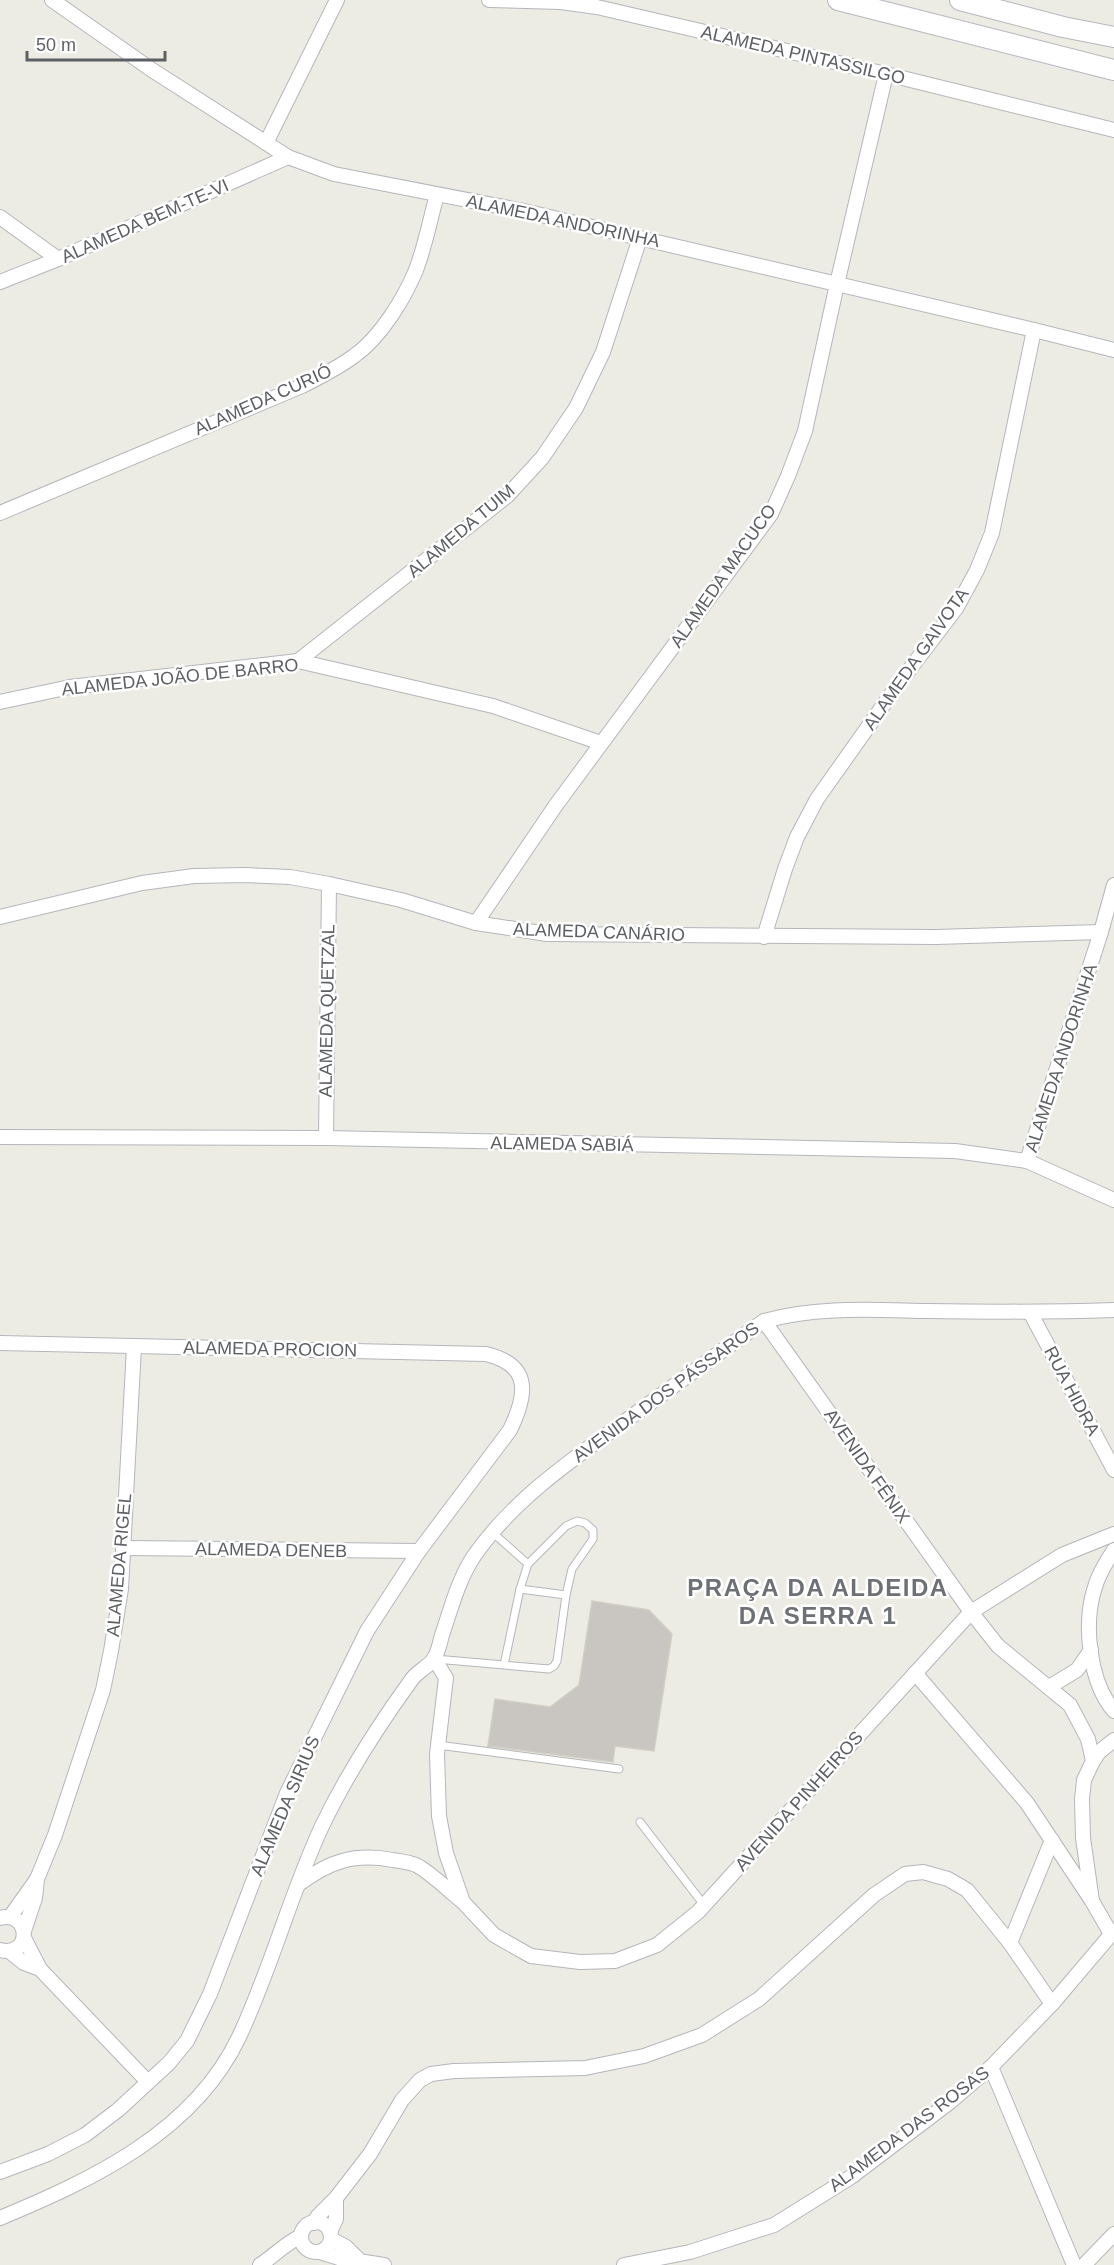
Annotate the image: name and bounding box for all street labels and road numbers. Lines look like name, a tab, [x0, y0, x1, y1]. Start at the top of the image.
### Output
street label: ALAMEDA PINTASSILGO	[699, 22, 907, 88]
street label: ALAMEDA BEM-TE-VI	[58, 175, 232, 267]
street label: ALAMEDA ANDORINHA	[465, 191, 661, 251]
street label: ALAMEDA CURIÓ	[191, 360, 335, 439]
street label: ALAMEDA TUIM	[403, 480, 519, 582]
street label: ALAMEDA MACUCO	[666, 501, 780, 651]
street label: ALAMEDA GAIVOTA	[859, 584, 973, 734]
street label: ALAMEDA JOÃO DE BARRO	[60, 654, 299, 699]
street label: ALAMEDA CANÁRIO	[513, 919, 685, 945]
street label: ALAMEDA QUETZAL	[315, 924, 339, 1098]
street label: ALAMEDA ANDORINHA	[1021, 961, 1101, 1155]
street label: ALAMEDA SABIÁ	[490, 1133, 634, 1155]
street label: AVENIDA DOS PÁSSAROS	[569, 1318, 763, 1466]
street label: ALAMEDA PROCION	[183, 1337, 357, 1361]
street label: RUA HIDRA	[1040, 1343, 1104, 1439]
street label: AVENIDA FÊNIX	[820, 1405, 914, 1527]
street label: ALAMEDA RIGEL	[103, 1492, 135, 1638]
street label: ALAMEDA DENEB	[195, 1539, 347, 1561]
street label: AVENIDA PINHEIROS	[731, 1727, 867, 1875]
street label: ALAMEDA SIRIUS	[246, 1733, 324, 1879]
street label: ALAMEDA DAS ROSAS	[825, 2062, 993, 2196]

